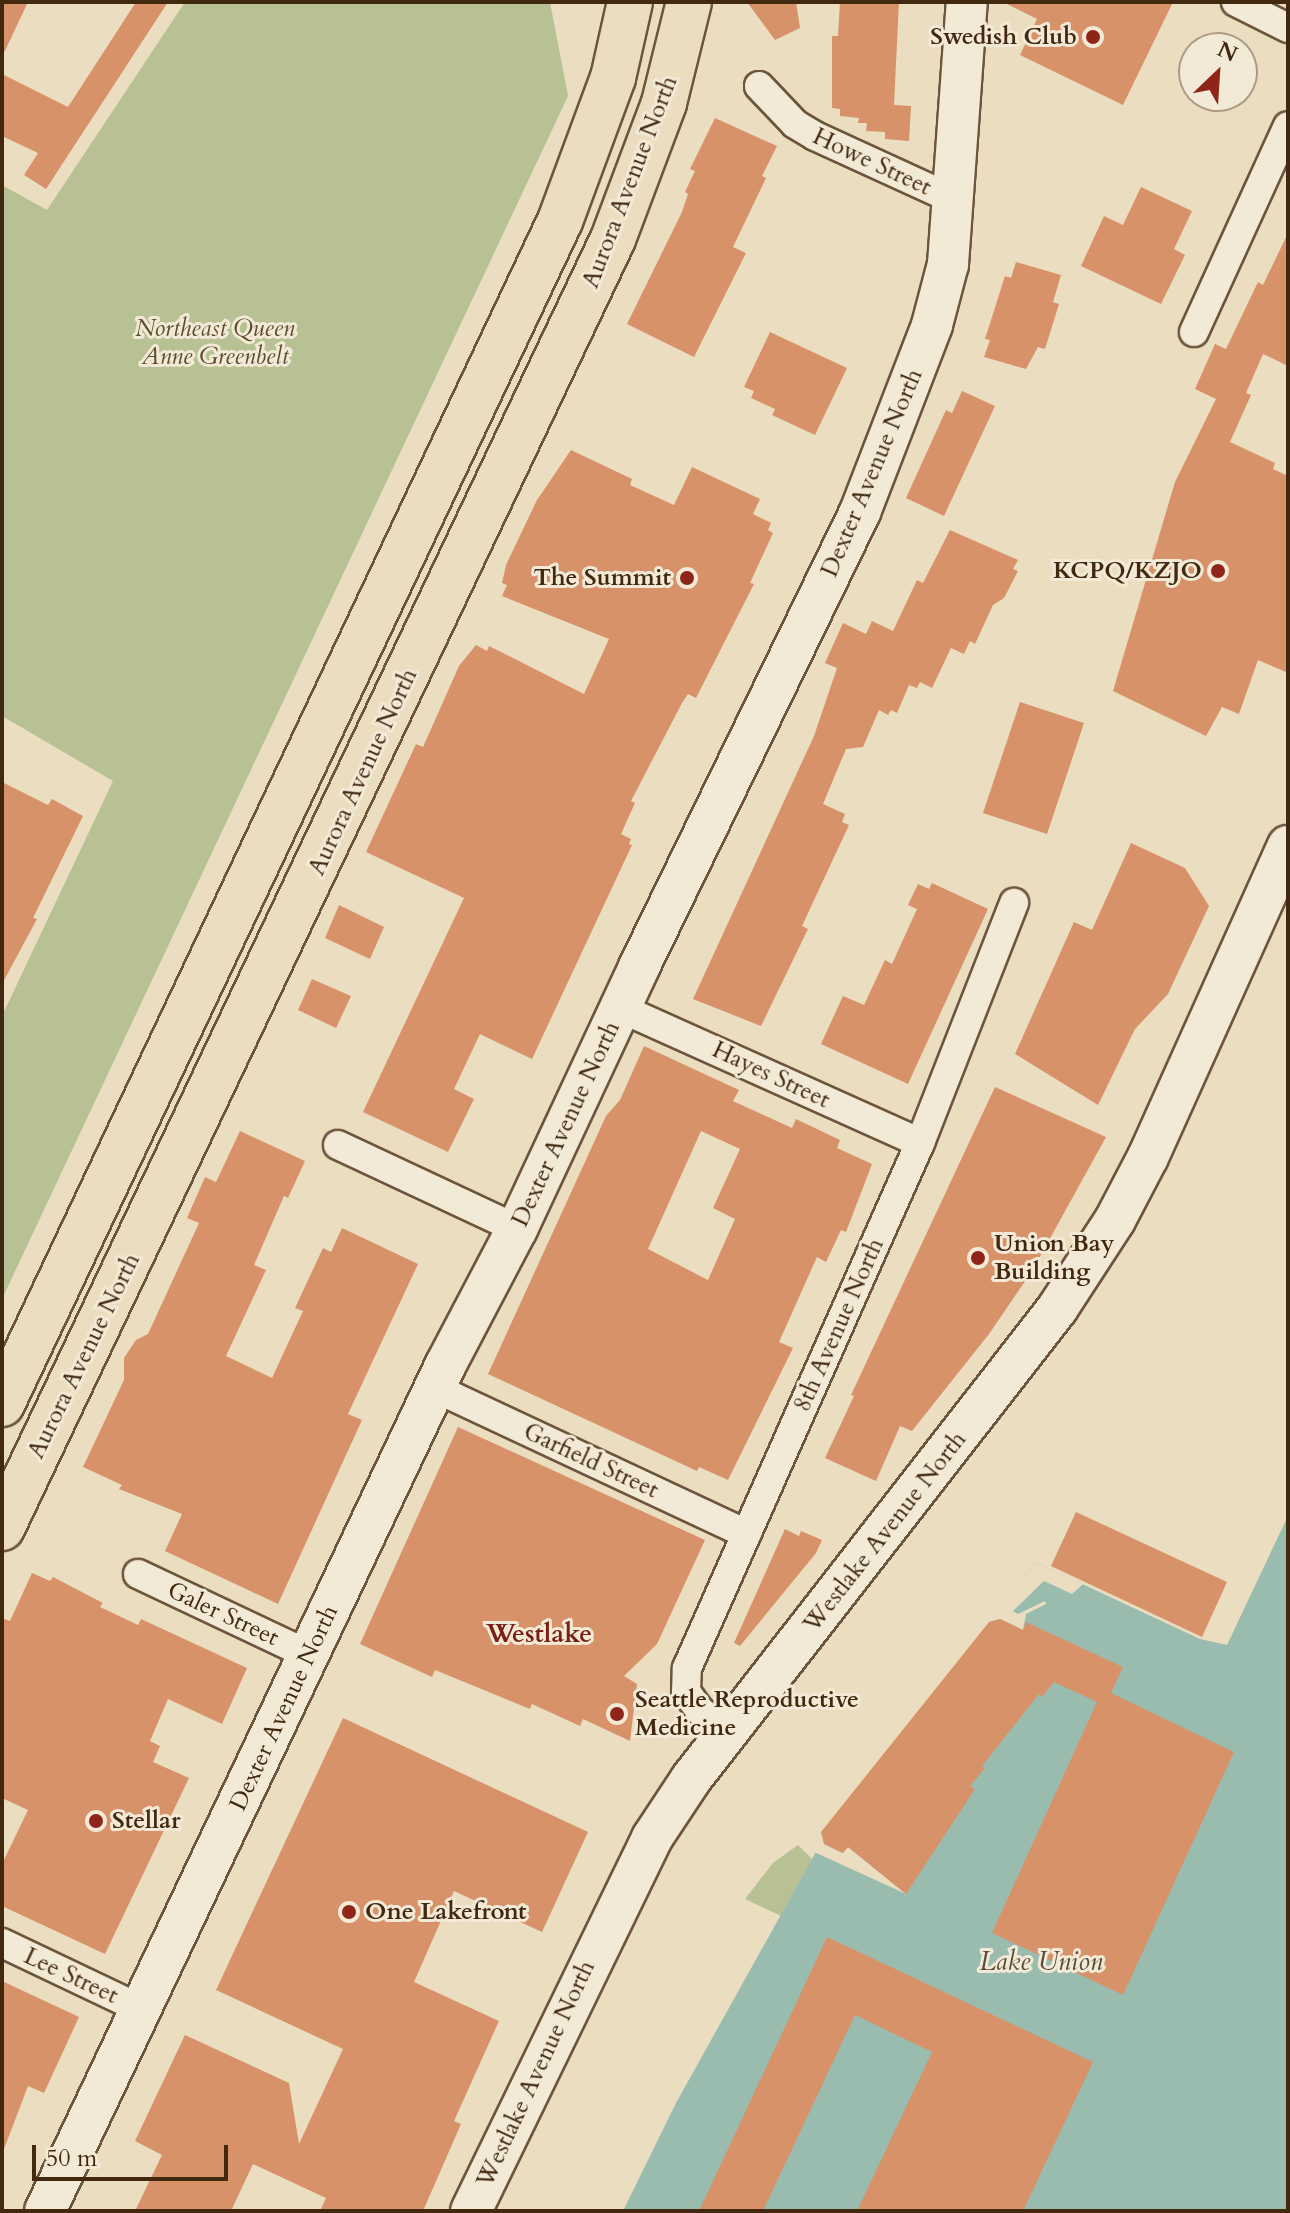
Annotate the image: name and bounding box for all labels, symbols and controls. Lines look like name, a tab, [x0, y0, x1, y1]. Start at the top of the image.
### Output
place label: Swedish Club	[930, 23, 1077, 51]
marker: Swedish Club	[1084, 28, 1102, 46]
north arrow	[1178, 32, 1258, 112]
text: N	[1212, 34, 1242, 70]
street label: Aurora Avenue North	[576, 72, 684, 292]
street label: Howe Street	[808, 122, 936, 202]
park label: Northeast Queen Anne Greenbelt	[135, 315, 295, 371]
street label: Dexter Avenue North	[815, 365, 929, 581]
place label: KCPQ/KZJO	[1053, 557, 1202, 585]
marker: KCPQ/KZJO	[1209, 562, 1227, 580]
place label: The Summit	[534, 564, 671, 592]
marker: The Summit	[678, 569, 696, 587]
street label: Aurora Avenue North	[302, 664, 424, 880]
street label: Dexter Avenue North	[506, 1017, 626, 1231]
street label: Hayes Street	[708, 1035, 834, 1115]
place label: Union Bay Building	[994, 1230, 1114, 1286]
street label: 8th Avenue North	[788, 1234, 890, 1416]
street label: Aurora Avenue North	[22, 1249, 146, 1463]
marker: Union Bay Building	[969, 1249, 987, 1267]
street label: Garfield Street	[519, 1417, 663, 1505]
street label: Westlake Avenue North	[798, 1426, 972, 1638]
street label: Galer Street	[163, 1576, 283, 1652]
street label: Dexter Avenue North	[224, 1601, 344, 1815]
district label: Westlake	[486, 1618, 592, 1650]
place label: Seattle Reproductive Medicine	[635, 1686, 859, 1742]
marker: Seattle Reproductive Medicine	[606, 1703, 628, 1725]
place label: Stellar	[112, 1807, 181, 1835]
marker: Stellar	[87, 1812, 105, 1830]
place label: One Lakefront	[365, 1898, 527, 1926]
marker: One Lakefront	[340, 1903, 358, 1921]
street label: Lee Street	[19, 1942, 123, 2010]
water label: Lake Union	[979, 1946, 1103, 1978]
street label: Westlake Avenue North	[471, 1956, 601, 2192]
scale bar	[36, 2129, 232, 2179]
text: 50 m	[46, 2142, 97, 2175]

